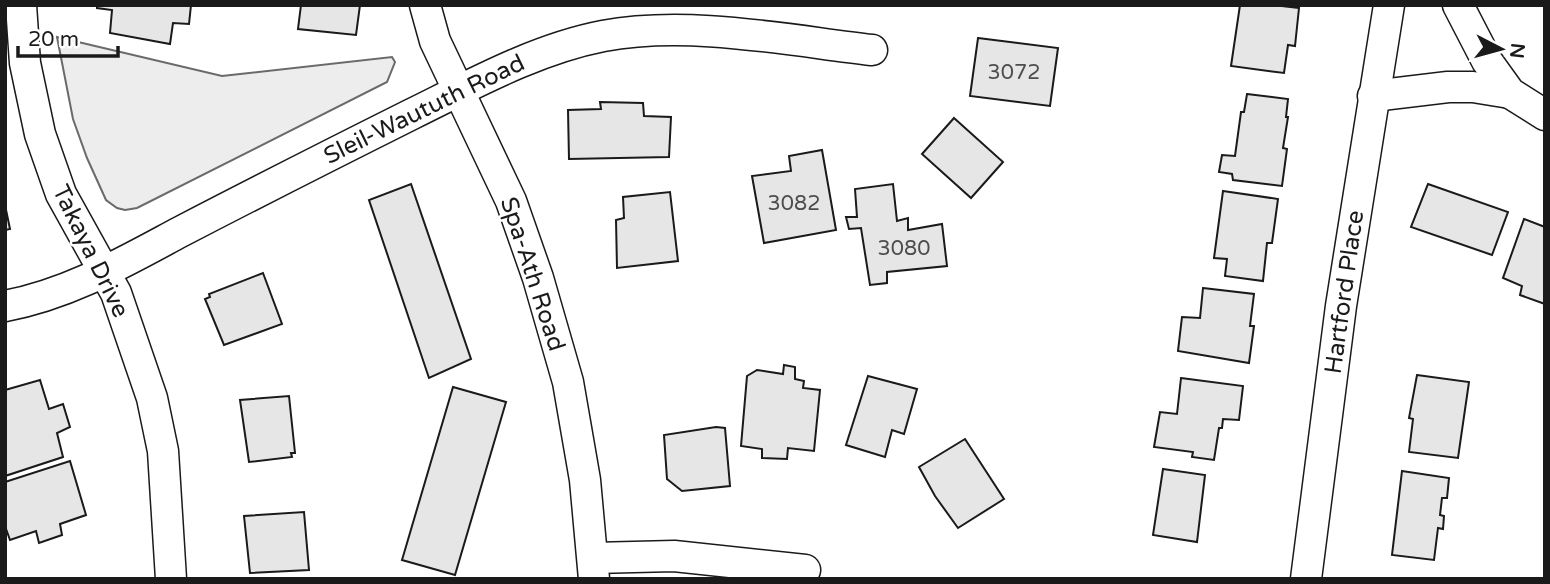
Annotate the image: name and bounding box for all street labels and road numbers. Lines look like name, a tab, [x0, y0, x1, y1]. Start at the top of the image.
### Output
street label: Sleil-Waututh Road	[319, 48, 529, 171]
street label: Takaya Drive	[46, 180, 135, 322]
street label: Spa-Ath Road	[494, 193, 571, 355]
street label: Hartford Place	[1319, 208, 1370, 376]

